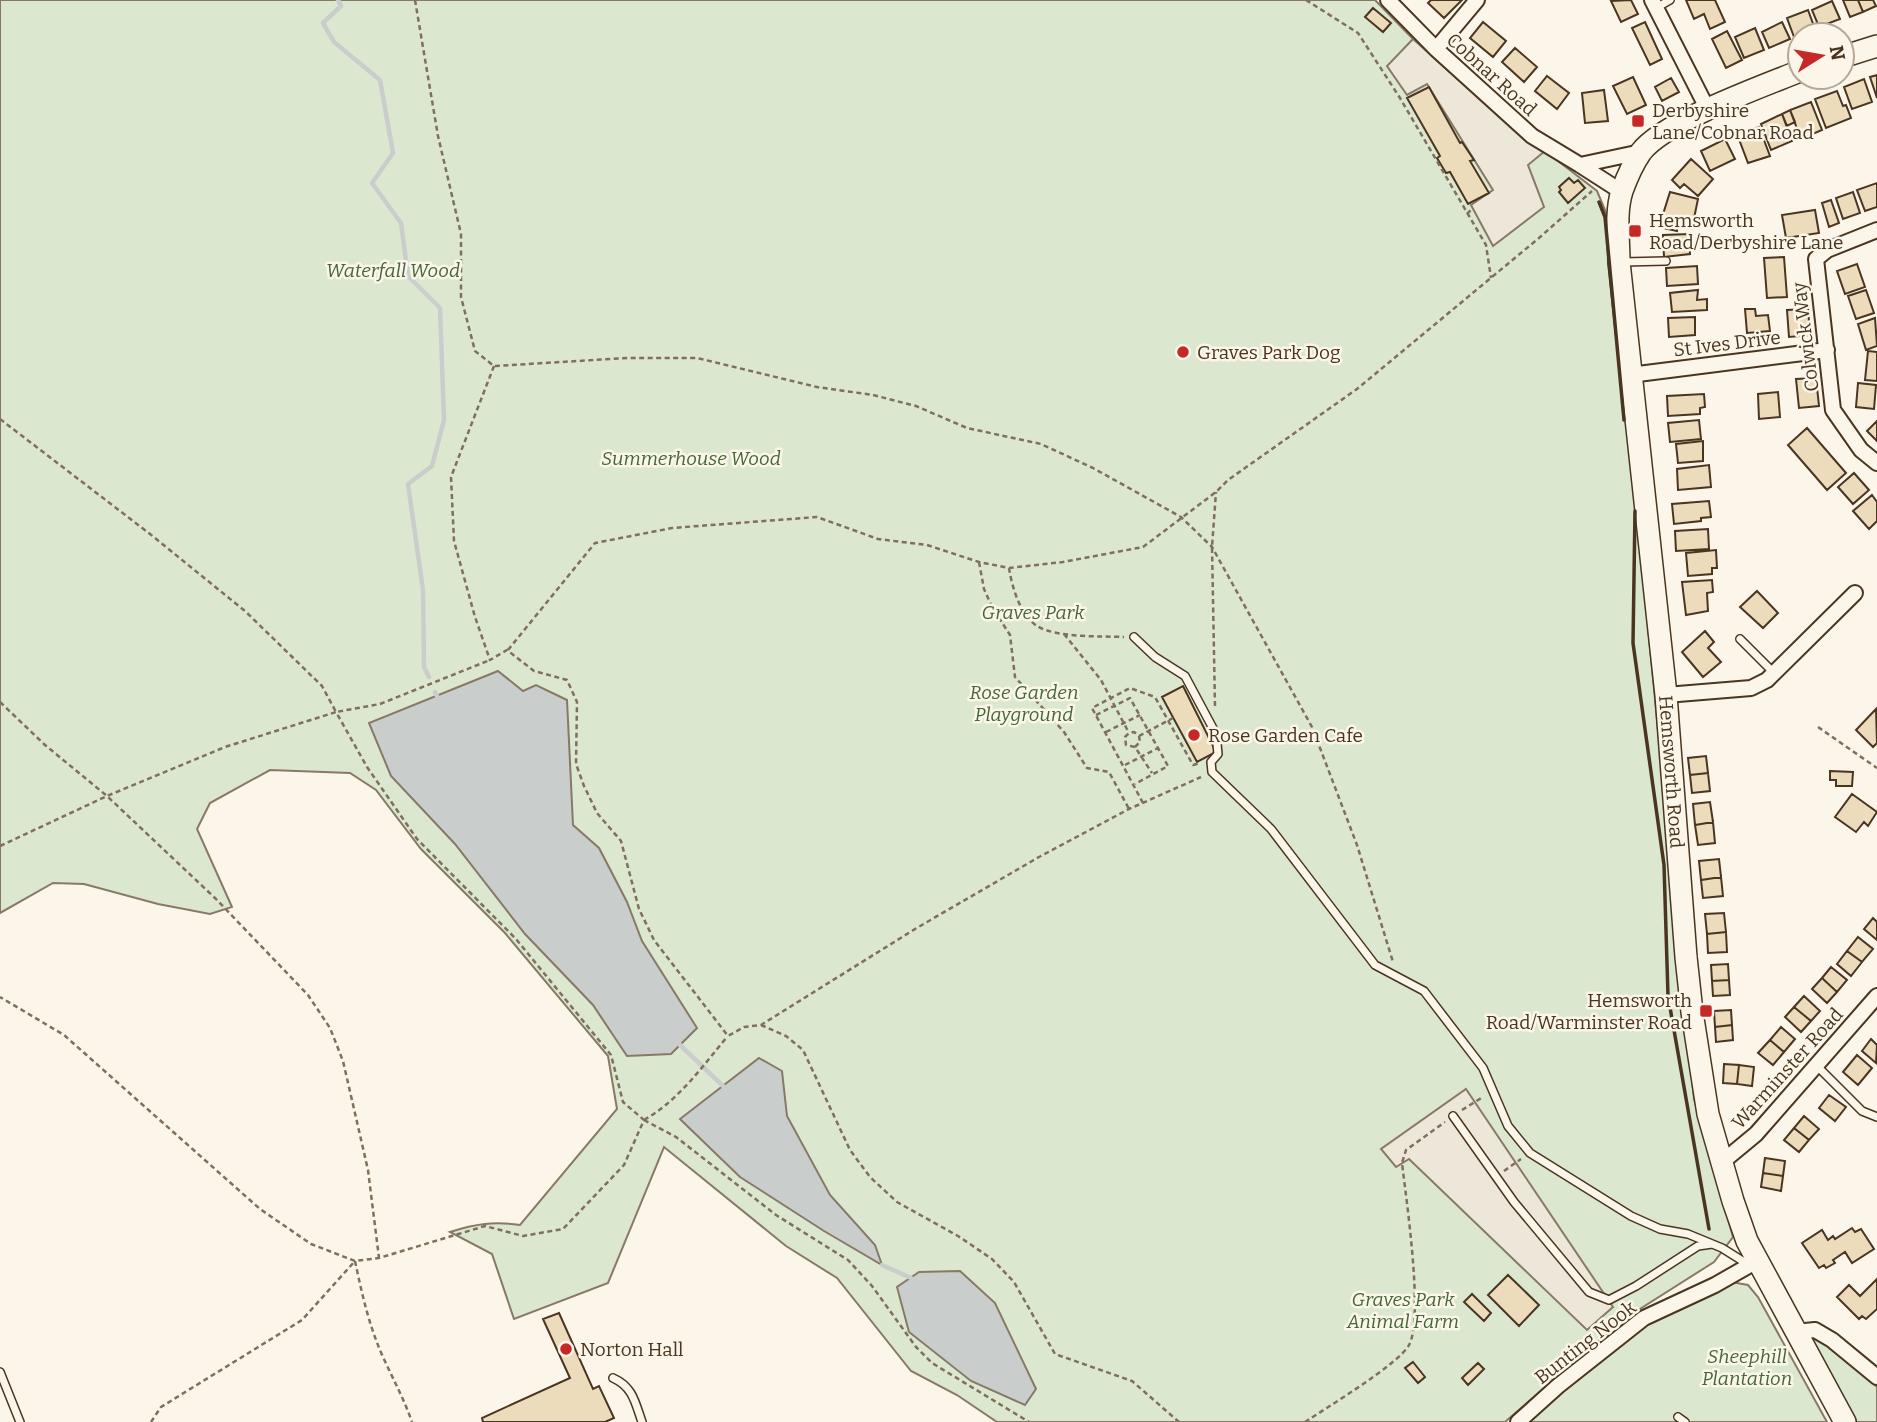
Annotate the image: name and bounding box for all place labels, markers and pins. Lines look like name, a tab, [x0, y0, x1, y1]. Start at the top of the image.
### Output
place label: Derbyshire Lane/Cobnar Road	[1652, 99, 1814, 144]
marker: Derbyshire Lane/Cobnar Road	[1630, 113, 1646, 129]
place label: Hemsworth Road/Derbyshire Lane	[1649, 209, 1844, 254]
marker: Hemsworth Road/Derbyshire Lane	[1627, 223, 1643, 239]
place label: Graves Park Dog	[1197, 341, 1341, 364]
marker: Graves Park Dog	[1175, 344, 1191, 360]
place label: Rose Garden Cafe	[1208, 724, 1363, 747]
marker: Rose Garden Cafe	[1186, 727, 1202, 743]
place label: Hemsworth Road/Warminster Road	[1486, 989, 1692, 1034]
marker: Hemsworth Road/Warminster Road	[1698, 1003, 1714, 1019]
place label: Norton Hall	[580, 1338, 684, 1361]
marker: Norton Hall	[558, 1341, 574, 1357]

